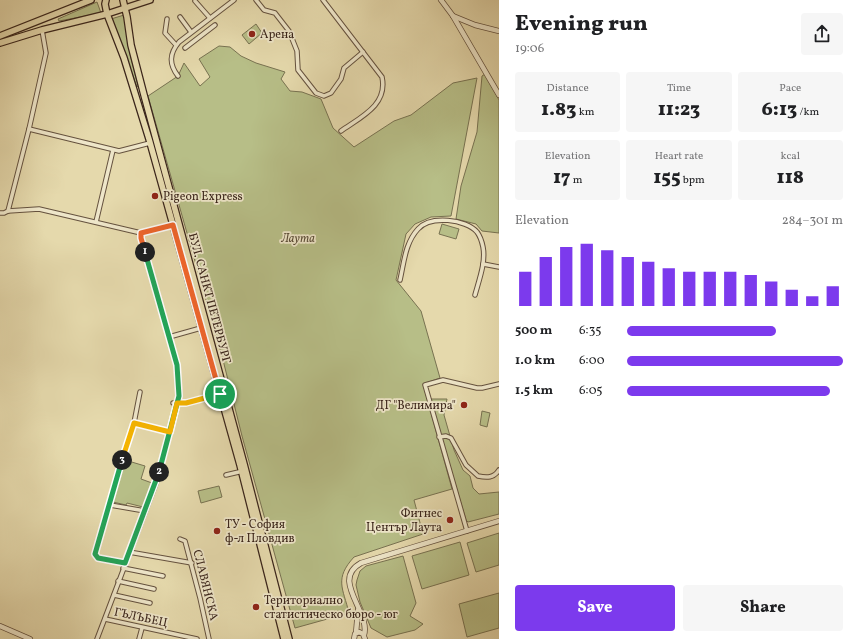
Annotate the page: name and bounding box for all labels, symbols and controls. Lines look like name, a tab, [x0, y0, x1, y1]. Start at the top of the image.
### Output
text: Evening run	[515, 9, 648, 40]
button: share	[801, 13, 843, 55]
place label: Арена	[260, 27, 294, 43]
marker: Арена	[247, 29, 257, 39]
text: 19:06	[515, 40, 544, 58]
text: Distance	[547, 81, 589, 96]
text: Time	[667, 81, 691, 96]
text: Pace	[779, 81, 801, 96]
text: 1.83	[541, 96, 577, 124]
text: 11:23	[658, 96, 700, 124]
text: 6:13	[761, 96, 797, 124]
text: km	[577, 105, 594, 120]
text: /km	[797, 105, 819, 120]
text: Elevation	[545, 149, 591, 164]
text: Heart rate	[655, 149, 703, 164]
text: kcal	[781, 149, 800, 164]
text: 17	[553, 164, 571, 192]
text: 155	[653, 164, 681, 192]
text: 118	[777, 164, 804, 192]
text: m	[571, 173, 582, 188]
text: bpm	[681, 173, 705, 188]
place label: Pigeon Express	[163, 189, 243, 205]
marker: Pigeon Express	[150, 191, 160, 201]
text: Elevation	[515, 212, 569, 230]
text: 284–301 m	[782, 212, 843, 230]
street label: БУЛ. САНКТ ПЕТЕРБУРГ	[184, 231, 234, 366]
park label: Лаута	[280, 231, 315, 247]
pin: 1	[135, 242, 155, 262]
text: 1	[143, 244, 147, 259]
text: 500 m	[515, 322, 552, 340]
text: 6:35	[579, 322, 602, 340]
text: 1.0 km	[515, 352, 555, 370]
text: 6:00	[579, 352, 605, 370]
pin	[203, 377, 237, 411]
text: 1.5 km	[515, 382, 553, 400]
text: 6:05	[579, 382, 603, 400]
icon: arrive	[209, 383, 231, 405]
place label: ДГ "Велимира"	[376, 398, 456, 414]
marker: ДГ "Велимира"	[459, 400, 469, 410]
pin: 3	[112, 450, 132, 470]
text: 3	[119, 452, 125, 467]
pin: 2	[149, 462, 169, 482]
text: 2	[156, 464, 162, 479]
place label: Фитнес Център Лаута	[366, 506, 442, 536]
marker: Фитнес Център Лаута	[445, 515, 455, 525]
place label: ТУ - София ф-л Пловдив	[225, 517, 295, 547]
marker: ТУ - София ф-л Пловдив	[212, 526, 222, 536]
street label: СЛАВЯНСКА	[188, 548, 222, 623]
button: Save	[515, 585, 675, 631]
button: Share	[683, 585, 843, 631]
place label: Териториално статистическо бюро - юг	[264, 593, 399, 623]
marker: Териториално статистическо бюро - юг	[251, 602, 261, 612]
street label: ГЪЛЪБЕЦ	[112, 604, 169, 631]

